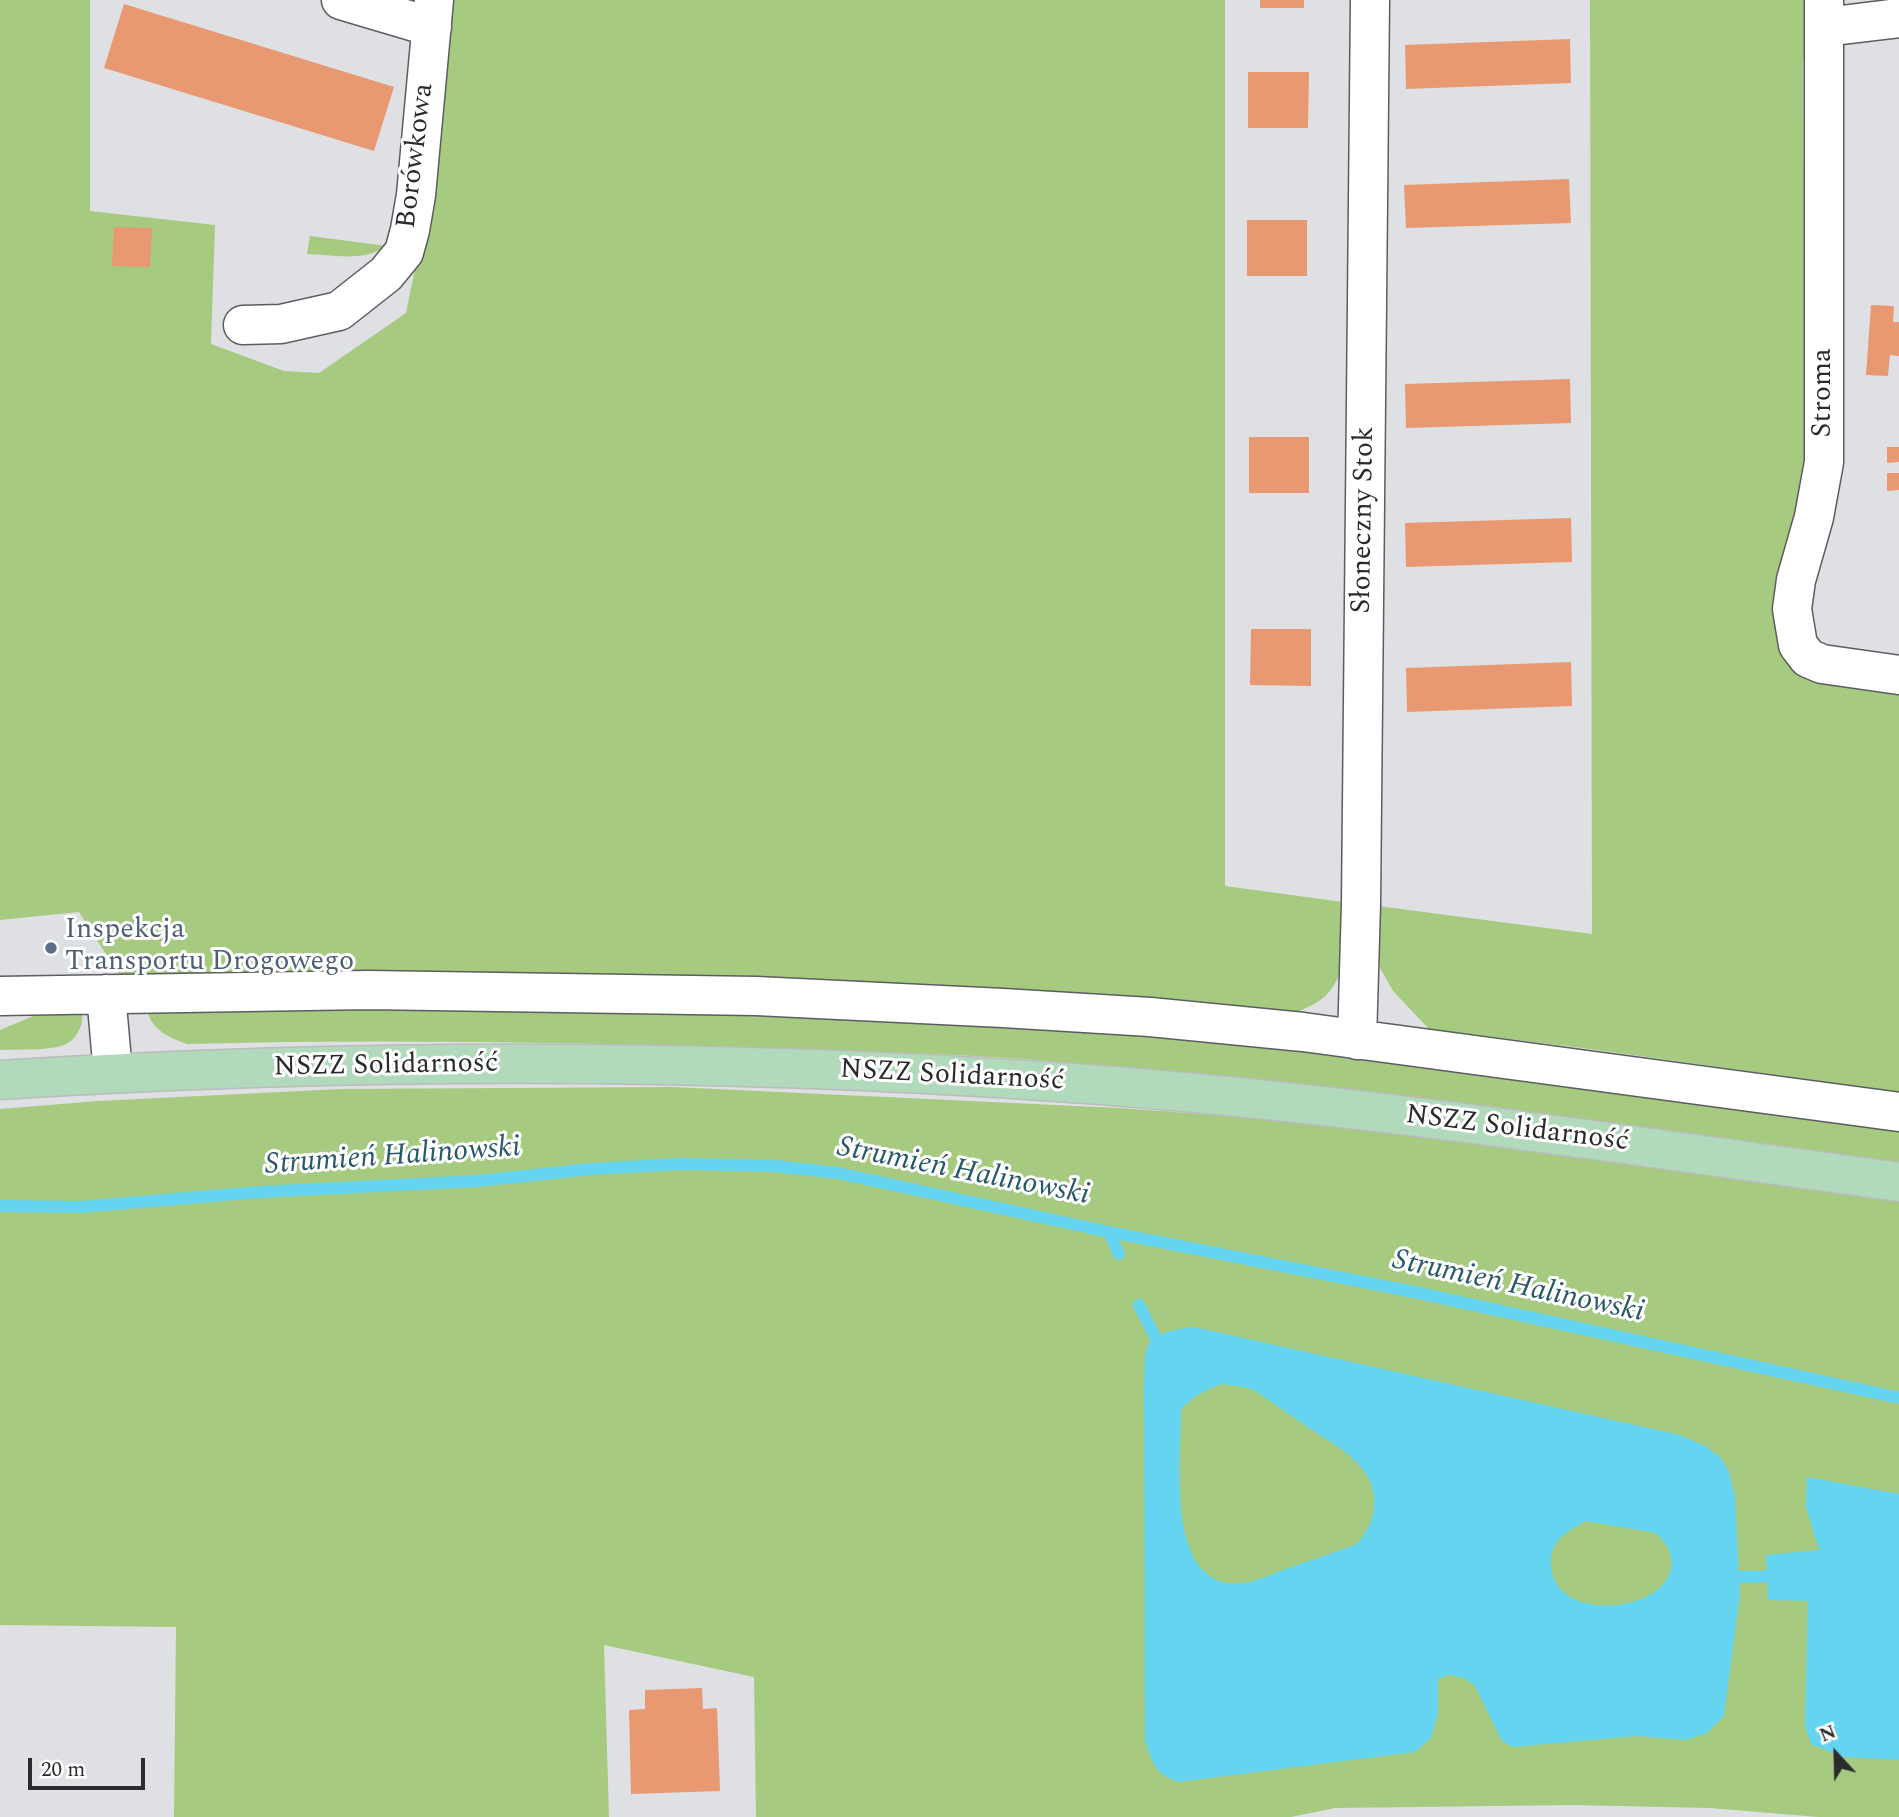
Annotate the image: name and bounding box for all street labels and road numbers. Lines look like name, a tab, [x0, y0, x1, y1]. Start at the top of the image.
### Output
street label: Borówkowa	[391, 81, 443, 231]
street label: Stroma	[1808, 348, 1842, 438]
street label: Słoneczny Stok	[1347, 426, 1383, 614]
street label: NSZZ Solidarność	[273, 1048, 499, 1086]
street label: NSZZ Solidarność	[839, 1054, 1065, 1100]
street label: NSZZ Solidarność	[1404, 1100, 1630, 1160]

